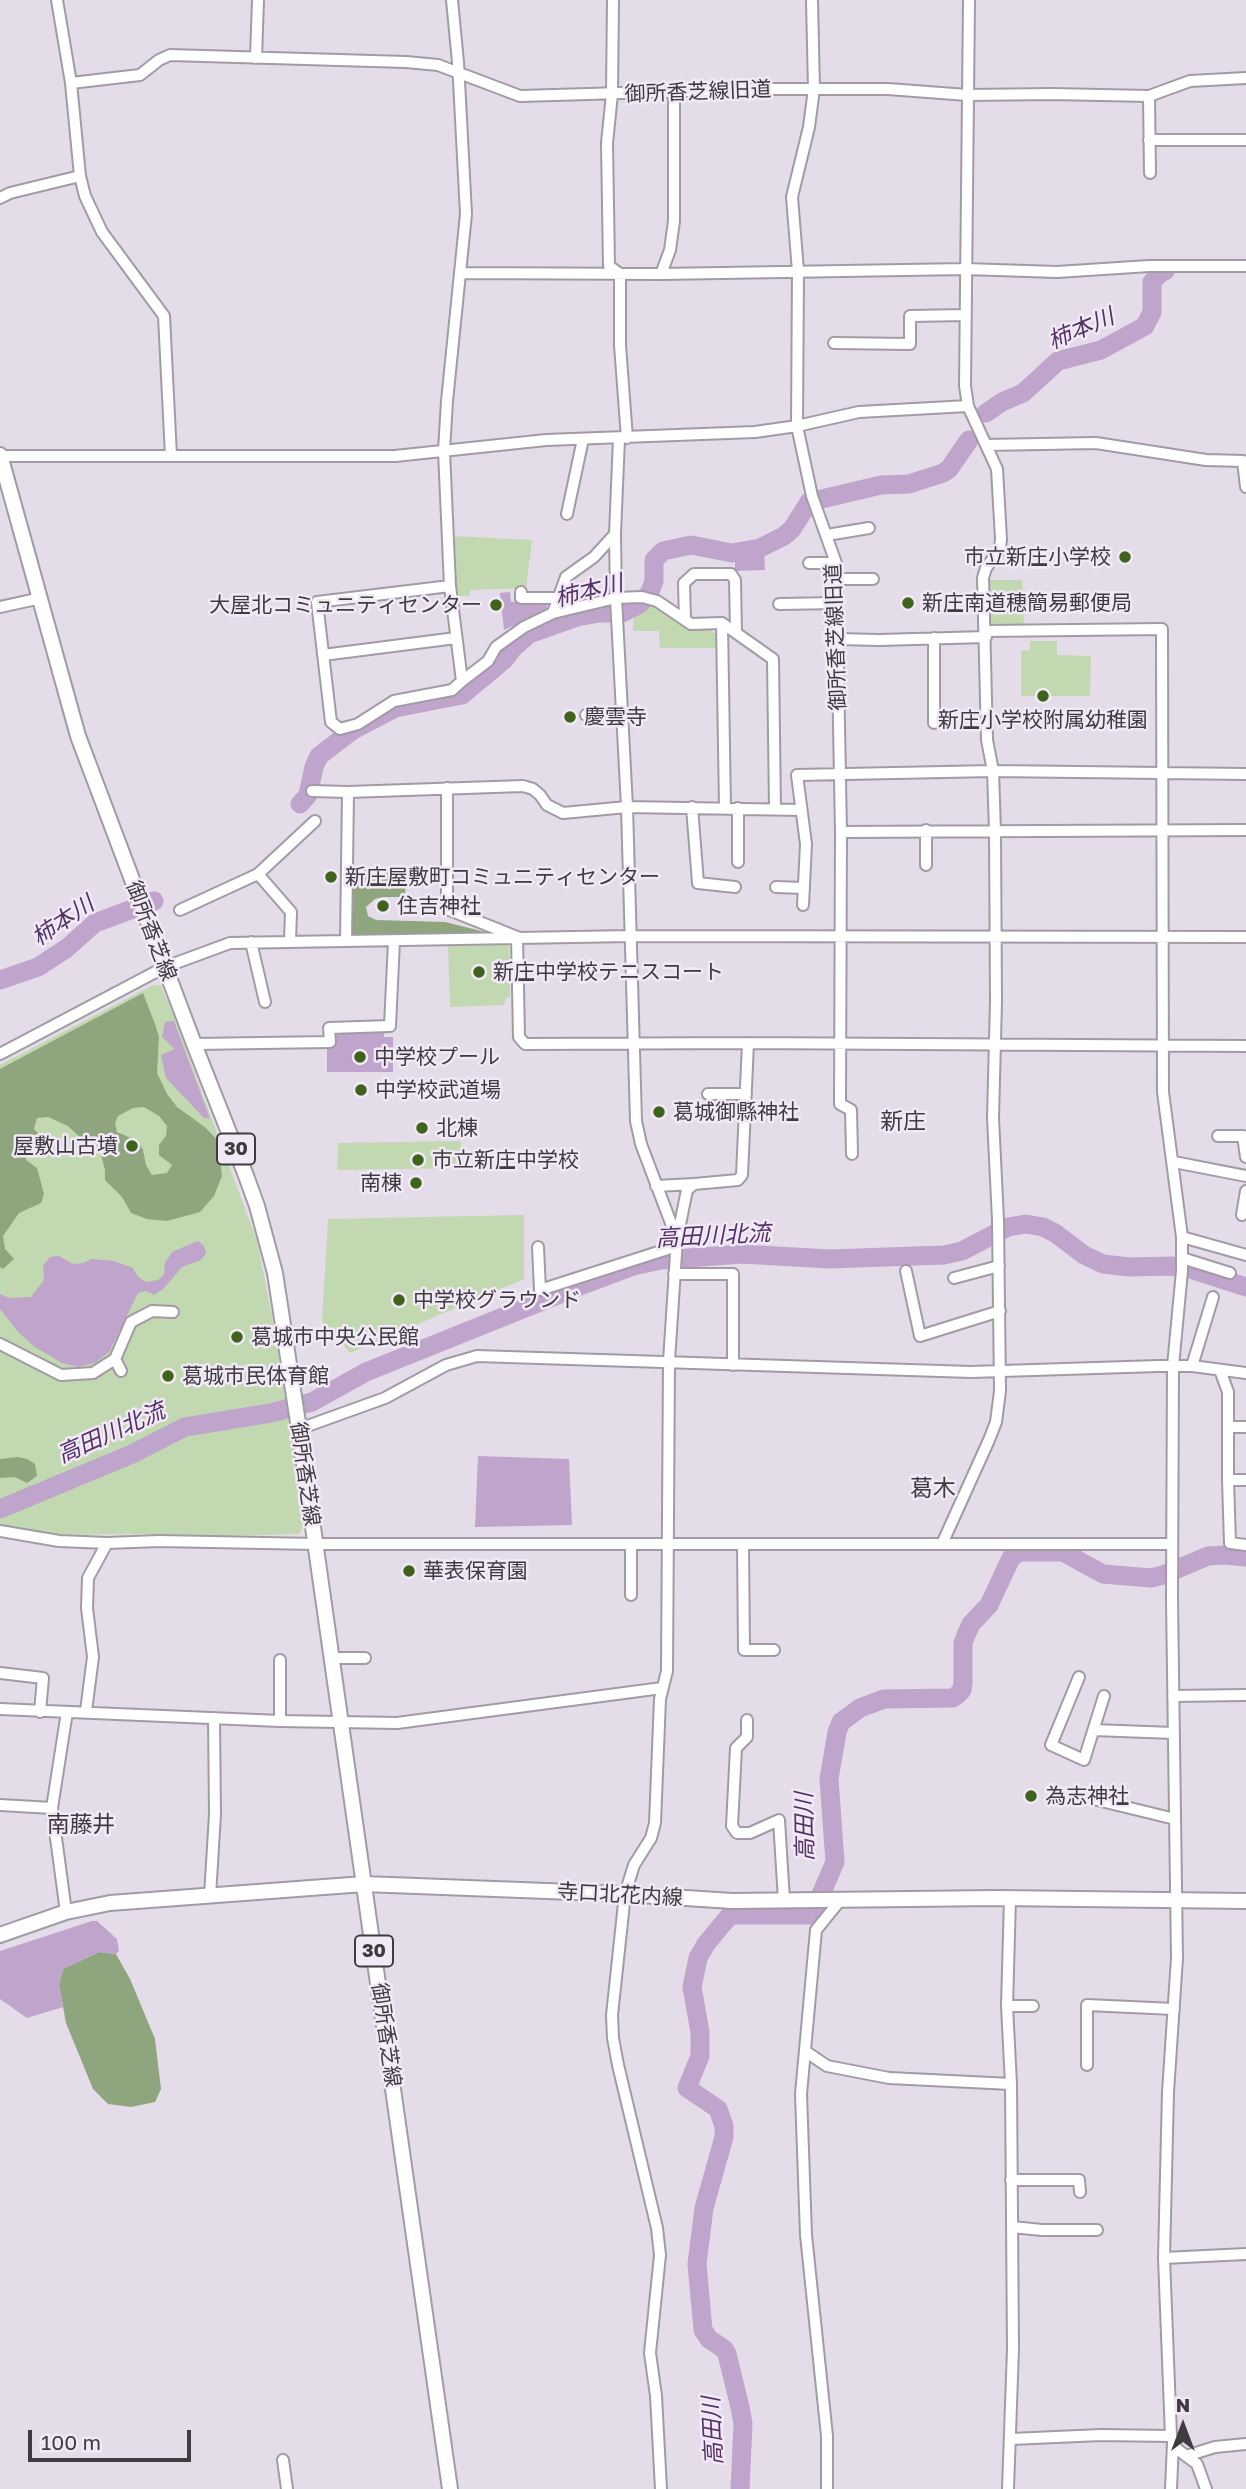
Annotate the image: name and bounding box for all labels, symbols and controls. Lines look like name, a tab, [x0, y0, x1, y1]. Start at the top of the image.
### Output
street label: 御所香芝線旧道	[624, 77, 772, 107]
water label: 柿本川	[1044, 303, 1118, 355]
place label: 市立新庄小学校	[964, 544, 1111, 570]
marker: 市立新庄小学校	[1117, 549, 1133, 565]
street label: 御所香芝線旧道	[821, 563, 851, 711]
water label: 柿本川	[552, 569, 626, 613]
place label: 新庄南道穂簡易郵便局	[922, 590, 1132, 616]
place label: 大屋北コミュニティセンター	[209, 592, 482, 618]
marker: 新庄南道穂簡易郵便局	[900, 595, 916, 611]
marker: 大屋北コミュニティセンター	[488, 597, 504, 613]
marker: 新庄小学校附属幼稚園	[1035, 688, 1051, 704]
place label: 慶雲寺	[584, 704, 647, 730]
place label: 新庄小学校附属幼稚園	[938, 707, 1148, 733]
marker: 慶雲寺	[562, 709, 578, 725]
place label: 新庄屋敷町コミュニティセンター	[345, 864, 660, 890]
marker: 新庄屋敷町コミュニティセンター	[323, 869, 339, 885]
street label: 御所香芝線	[120, 877, 182, 985]
water label: 柿本川	[27, 890, 99, 952]
place label: 住吉神社	[397, 893, 481, 919]
marker: 住吉神社	[375, 898, 391, 914]
place label: 新庄中学校テニスコート	[493, 959, 724, 985]
marker: 新庄中学校テニスコート	[471, 964, 487, 980]
place label: 中学校プール	[374, 1044, 500, 1070]
marker: 中学校プール	[352, 1049, 368, 1065]
place label: 中学校武道場	[375, 1077, 501, 1103]
marker: 中学校武道場	[353, 1082, 369, 1098]
place label: 葛城御縣神社	[673, 1099, 799, 1125]
marker: 葛城御縣神社	[651, 1104, 667, 1120]
district label: 新庄	[880, 1108, 926, 1136]
place label: 北棟	[436, 1115, 478, 1141]
marker: 北棟	[414, 1120, 430, 1136]
place label: 屋敷山古墳	[13, 1133, 118, 1159]
road number: 30	[217, 1134, 255, 1164]
marker: 屋敷山古墳	[124, 1138, 140, 1154]
place label: 市立新庄中学校	[432, 1147, 579, 1173]
marker: 市立新庄中学校	[410, 1152, 426, 1168]
place label: 南棟	[360, 1170, 402, 1196]
marker: 南棟	[408, 1175, 424, 1191]
water label: 高田川北流	[655, 1219, 771, 1253]
place label: 中学校グラウンド	[413, 1287, 581, 1313]
marker: 中学校グラウンド	[391, 1292, 407, 1308]
place label: 葛城市中央公民館	[251, 1324, 419, 1350]
marker: 葛城市中央公民館	[229, 1329, 245, 1345]
place label: 葛城市民体育館	[182, 1363, 329, 1389]
marker: 葛城市民体育館	[160, 1368, 176, 1384]
water label: 高田川北流	[53, 1397, 169, 1469]
street label: 御所香芝線	[285, 1420, 325, 1528]
district label: 葛木	[910, 1475, 956, 1503]
place label: 華表保育園	[423, 1558, 528, 1584]
marker: 華表保育園	[401, 1563, 417, 1579]
place label: 為志神社	[1045, 1783, 1129, 1809]
marker: 為志神社	[1023, 1788, 1039, 1804]
water label: 高田川	[791, 1792, 819, 1862]
district label: 南藤井	[47, 1811, 115, 1839]
street label: 寺口北花内線	[556, 1879, 684, 1911]
road number: 30	[355, 1936, 393, 1966]
street label: 御所香芝線	[366, 1981, 406, 2089]
north arrow	[1148, 2391, 1218, 2461]
text: N	[1176, 2393, 1190, 2416]
water label: 高田川	[697, 2396, 729, 2466]
scale bar	[32, 2416, 194, 2460]
text: 100 m	[41, 2429, 101, 2455]

